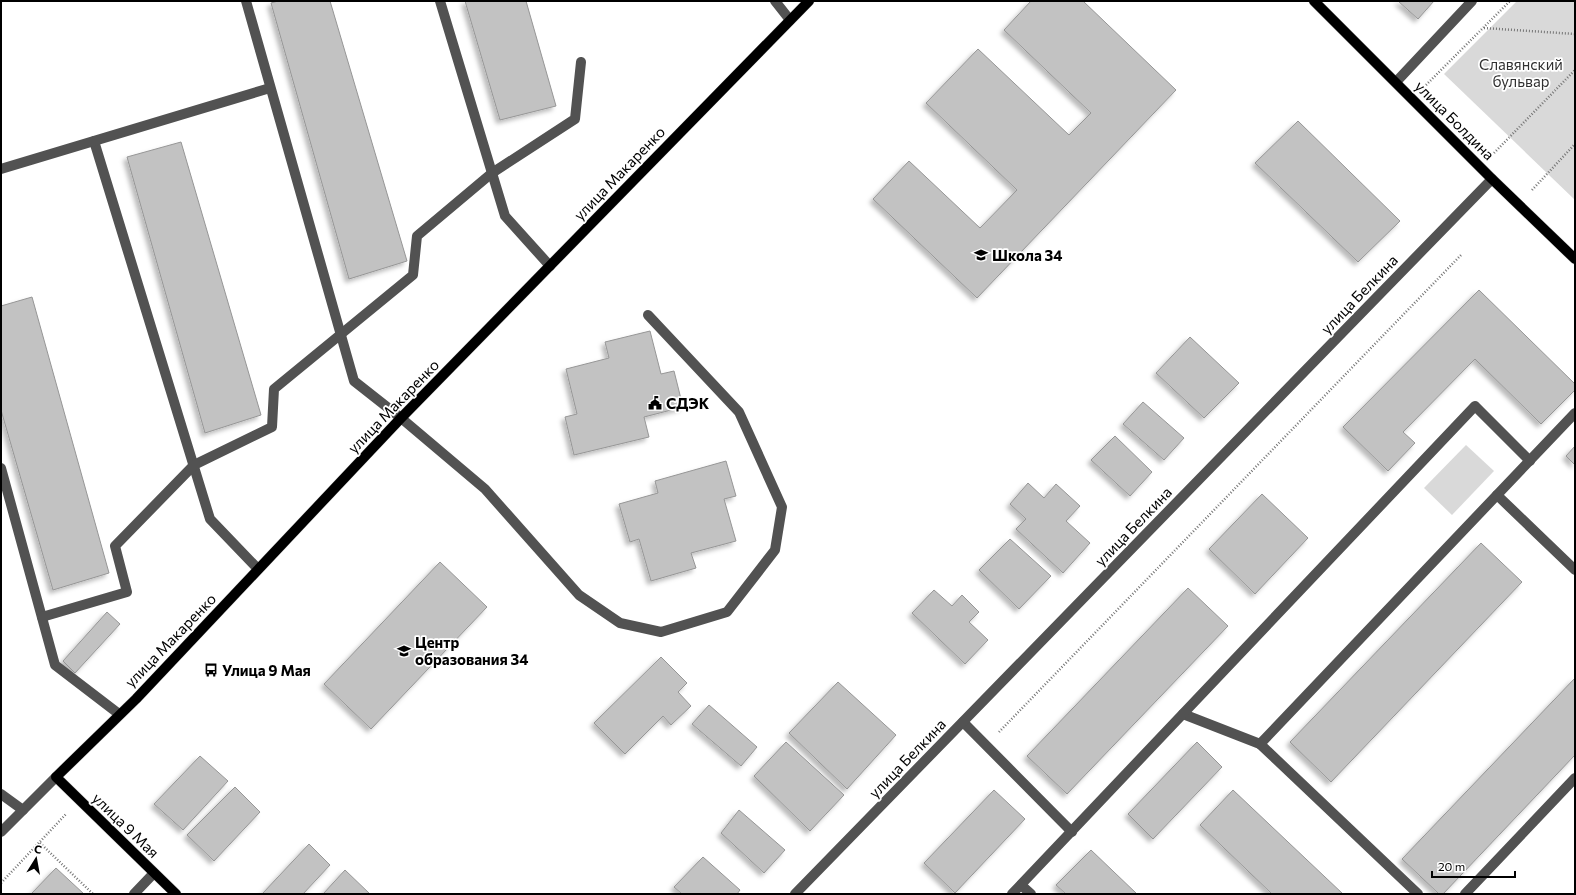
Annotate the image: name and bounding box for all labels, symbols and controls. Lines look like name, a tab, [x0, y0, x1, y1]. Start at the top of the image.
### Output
park label: Славянский бульвар	[1479, 55, 1563, 90]
street label: улица Болдина	[1412, 77, 1498, 163]
street label: улица Макаренко	[570, 122, 668, 224]
place label: Школа 34	[992, 246, 1063, 264]
school or university icon: Школа 34	[973, 247, 989, 263]
street label: улица Белкина	[1317, 251, 1401, 337]
street label: улица Макаренко	[344, 355, 442, 457]
place label: СДЭК	[666, 394, 710, 412]
public building icon: СДЭК	[647, 395, 663, 411]
street label: улица Белкина	[1091, 483, 1175, 569]
street label: улица Макаренко	[121, 589, 219, 691]
place label: Центр образования 34	[415, 633, 528, 668]
school or university icon: Центр образования 34	[396, 643, 412, 659]
place label: Улица 9 Мая	[222, 661, 311, 679]
bus stop icon: Улица 9 Мая	[203, 662, 219, 678]
street label: улица Белкина	[865, 715, 949, 801]
street label: улица 9 Мая	[89, 789, 163, 861]
north arrow	[16, 839, 56, 879]
text: С	[33, 842, 43, 856]
scale bar	[1432, 853, 1515, 879]
text: 20 m	[1438, 859, 1465, 873]

